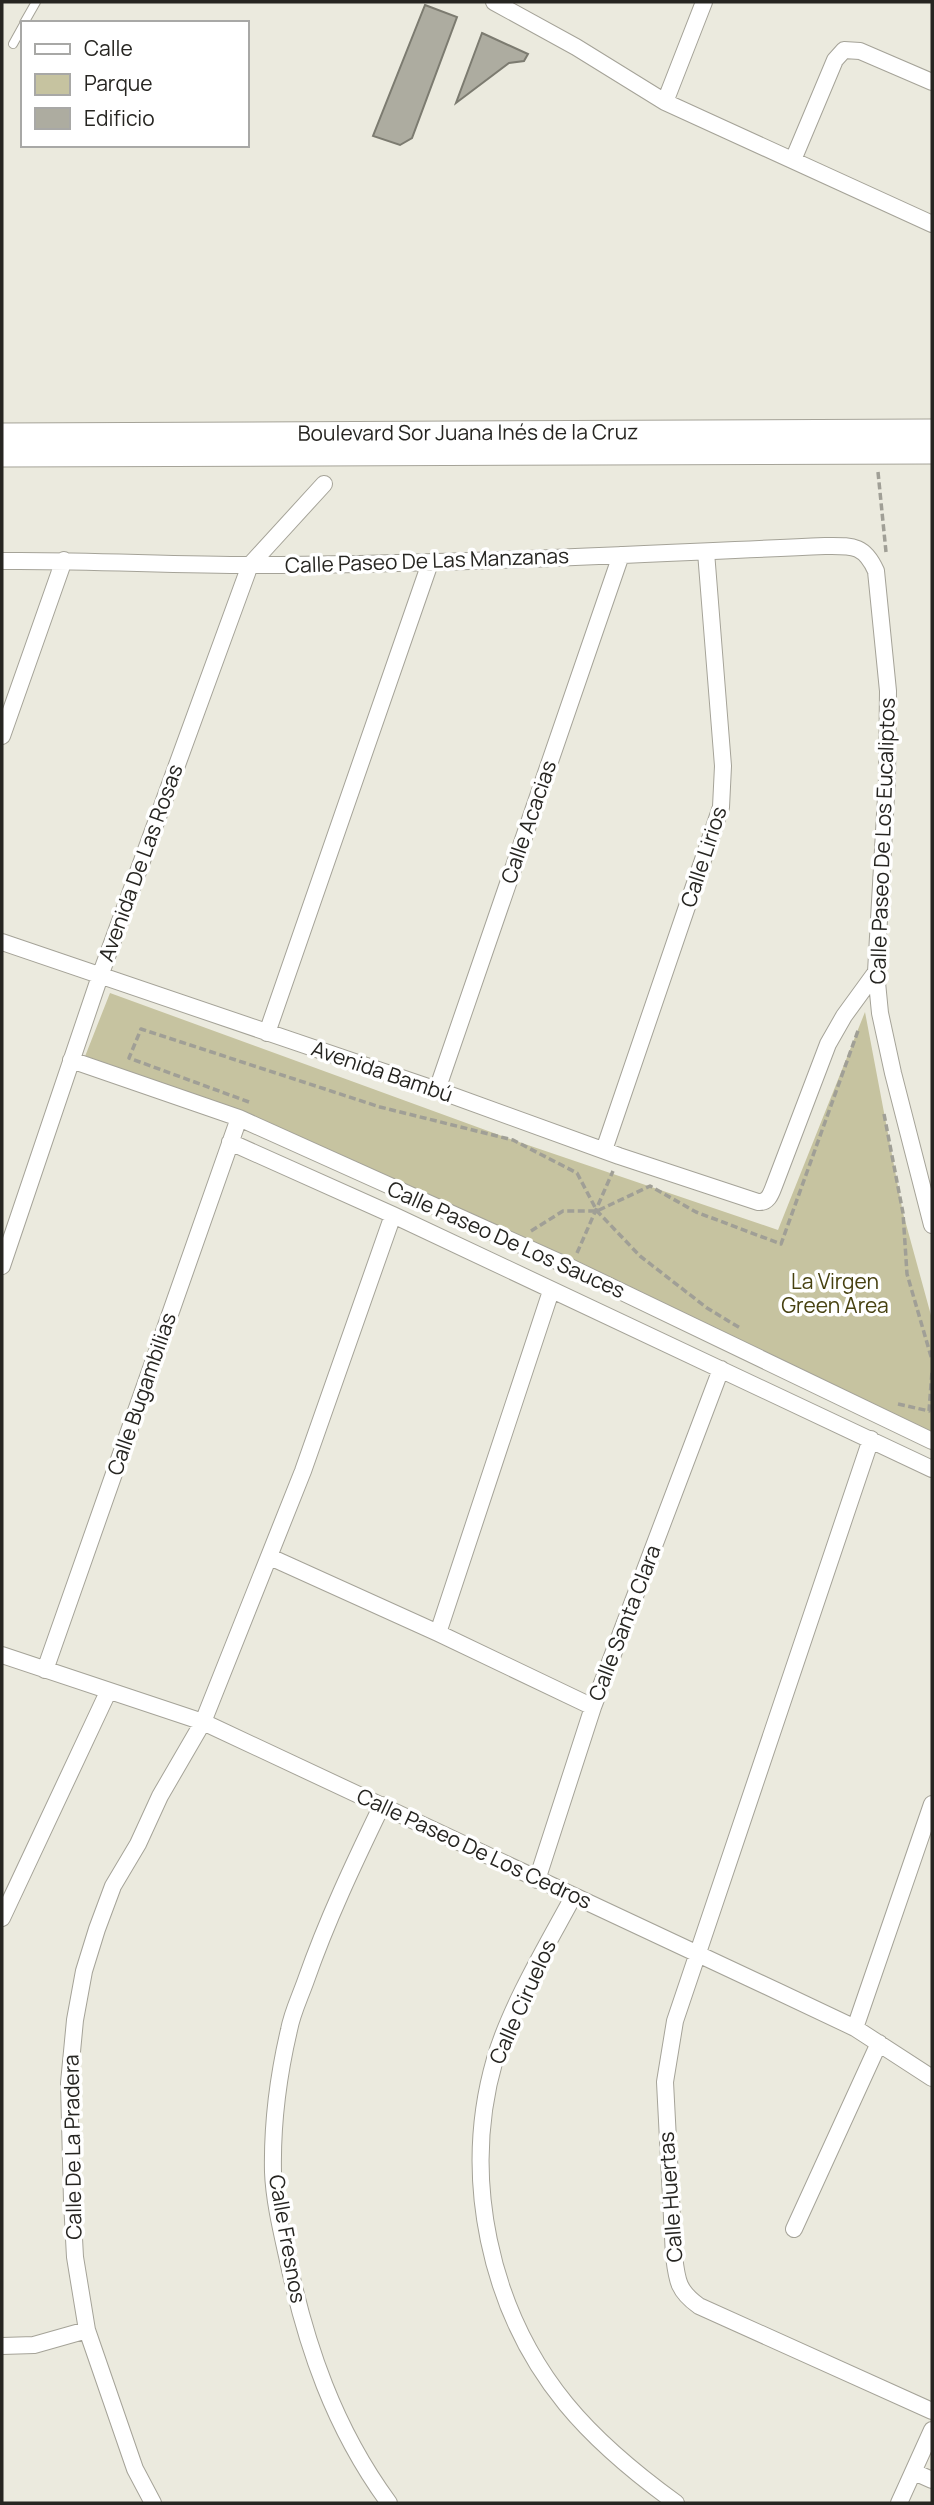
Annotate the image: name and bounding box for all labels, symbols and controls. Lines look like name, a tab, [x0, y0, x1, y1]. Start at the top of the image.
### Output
legend	[21, 21, 248, 147]
text: Calle	[84, 34, 133, 62]
text: Parque	[84, 69, 153, 97]
text: Edificio	[84, 104, 155, 132]
street label: Boulevard Sor Juana Inés de la Cruz	[298, 417, 638, 447]
street label: Calle Paseo De Las Manzanas	[285, 541, 569, 579]
street label: Calle Paseo De Los Eucaliptos	[863, 697, 901, 985]
street label: Calle Acacias	[494, 756, 562, 887]
street label: Avenida De Las Rosas	[91, 760, 189, 965]
street label: Calle Lirios	[674, 803, 732, 911]
street label: Avenida Bambú	[308, 1034, 457, 1108]
street label: Calle Paseo De Los Sauces	[383, 1174, 630, 1304]
park label: La Virgen Green Area	[781, 1267, 889, 1319]
street label: Calle Bugambilias	[100, 1309, 182, 1479]
street label: Calle Santa Clara	[581, 1541, 667, 1705]
street label: Calle Paseo De Los Cedros	[352, 1781, 596, 1915]
street label: Calle Ciruelos	[482, 1935, 562, 2068]
street label: Calle De La Pradera	[56, 2054, 88, 2240]
street label: Calle Huertas	[651, 2131, 689, 2263]
street label: Calle Fresnos	[263, 2172, 313, 2305]

